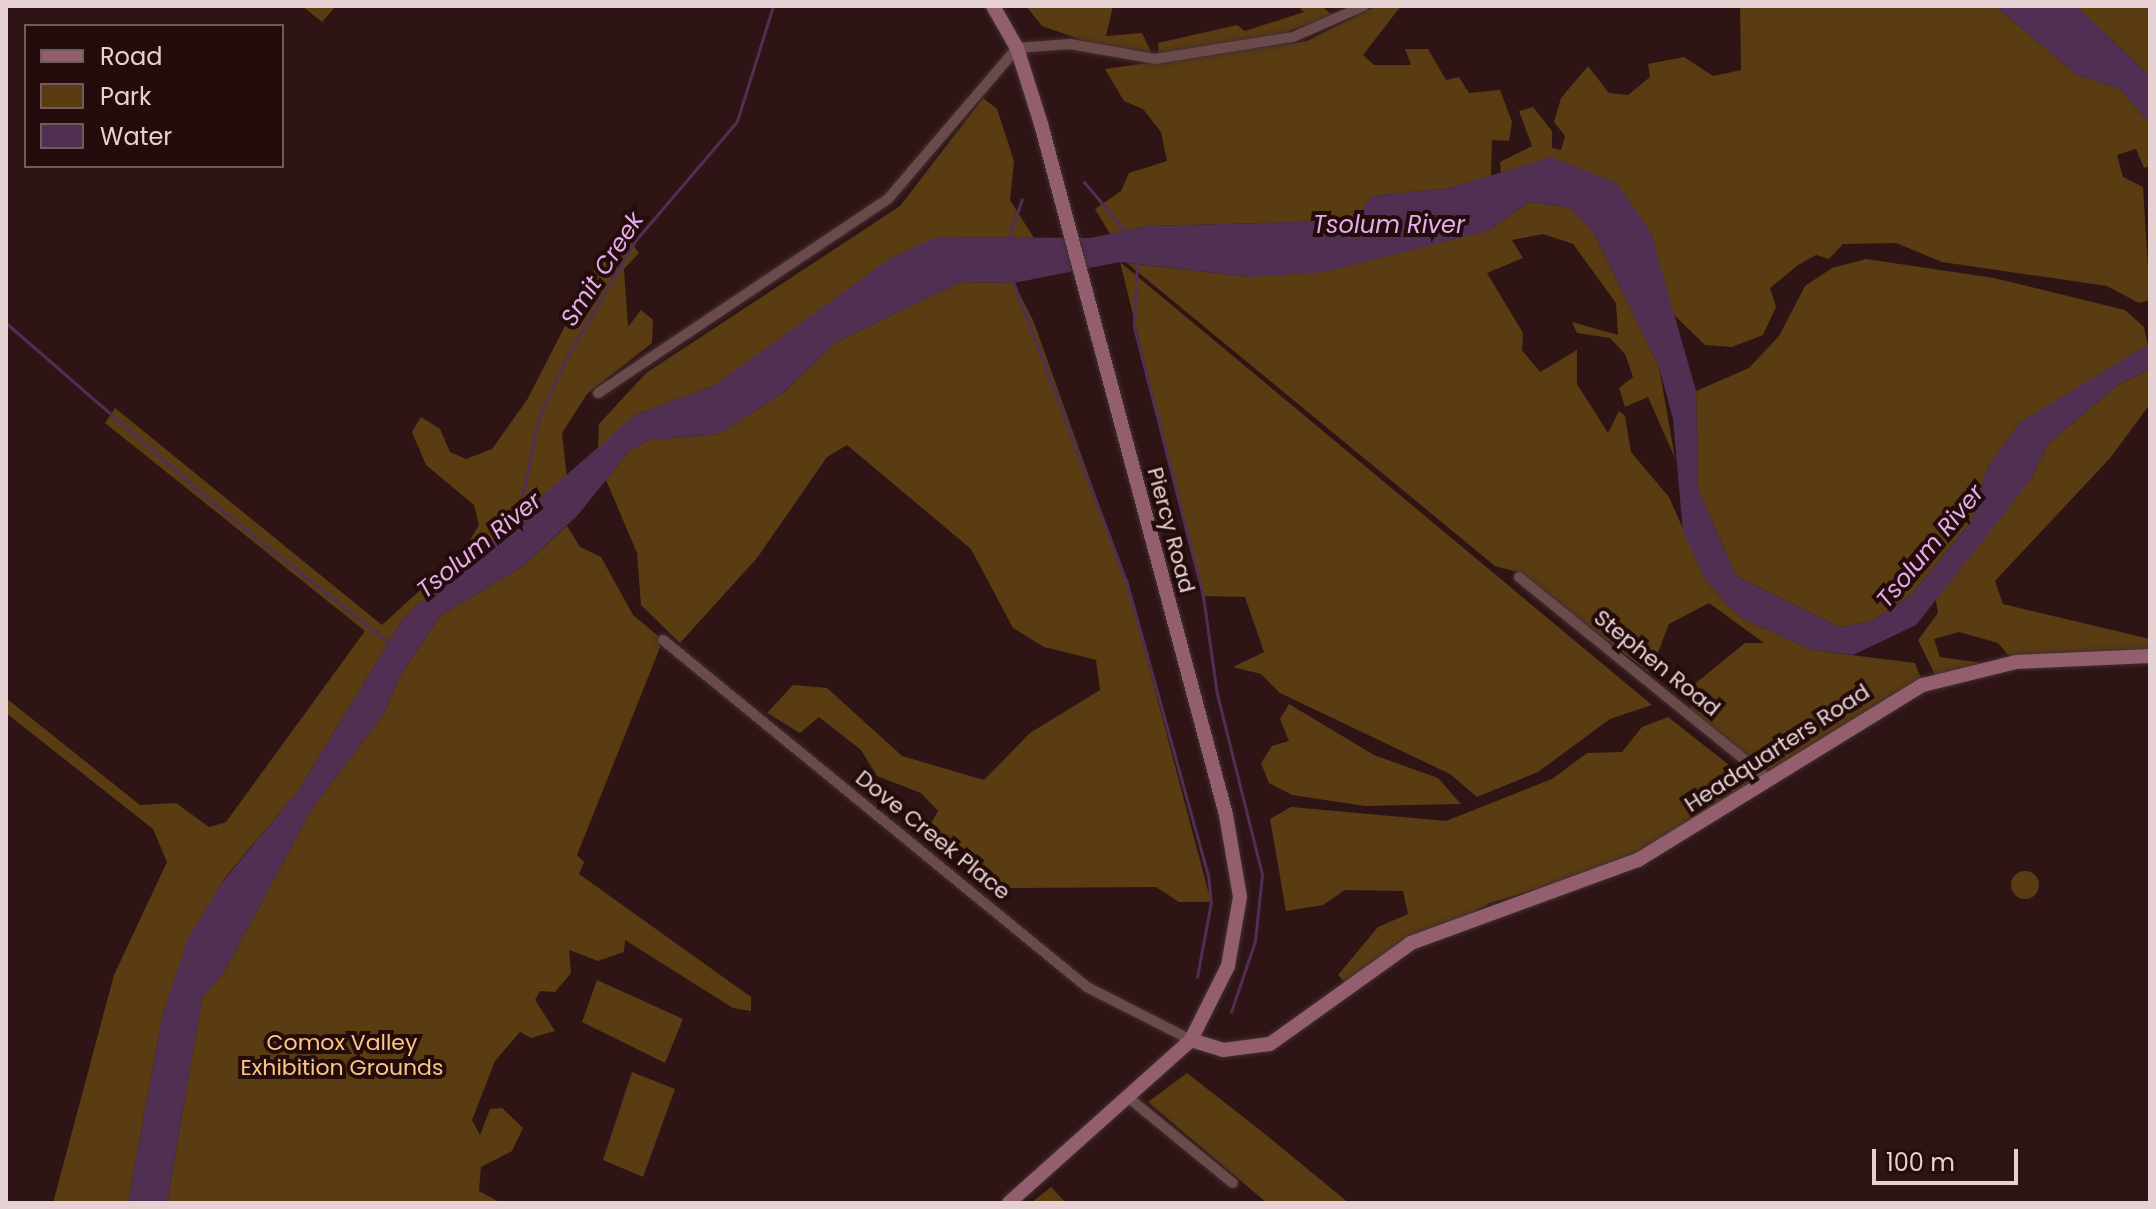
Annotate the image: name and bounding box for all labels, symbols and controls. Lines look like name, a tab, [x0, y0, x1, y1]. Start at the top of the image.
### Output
legend	[24, 24, 284, 168]
text: Road	[100, 40, 162, 73]
text: Park	[100, 80, 151, 113]
text: Water	[100, 120, 172, 153]
water label: Smit Creek	[554, 207, 650, 331]
water label: Tsolum River	[1313, 211, 1465, 239]
street label: Piercy Road	[1142, 464, 1200, 596]
water label: Tsolum River	[1870, 479, 1990, 613]
water label: Tsolum River	[411, 486, 547, 604]
street label: Stephen Road	[1589, 604, 1725, 722]
street label: Headquarters Road	[1680, 678, 1874, 818]
street label: Dove Creek Place	[850, 765, 1016, 905]
park label: Comox Valley Exhibition Grounds	[241, 1029, 443, 1080]
scale bar	[1876, 1133, 2022, 1183]
text: 100 m	[1886, 1146, 1955, 1179]

